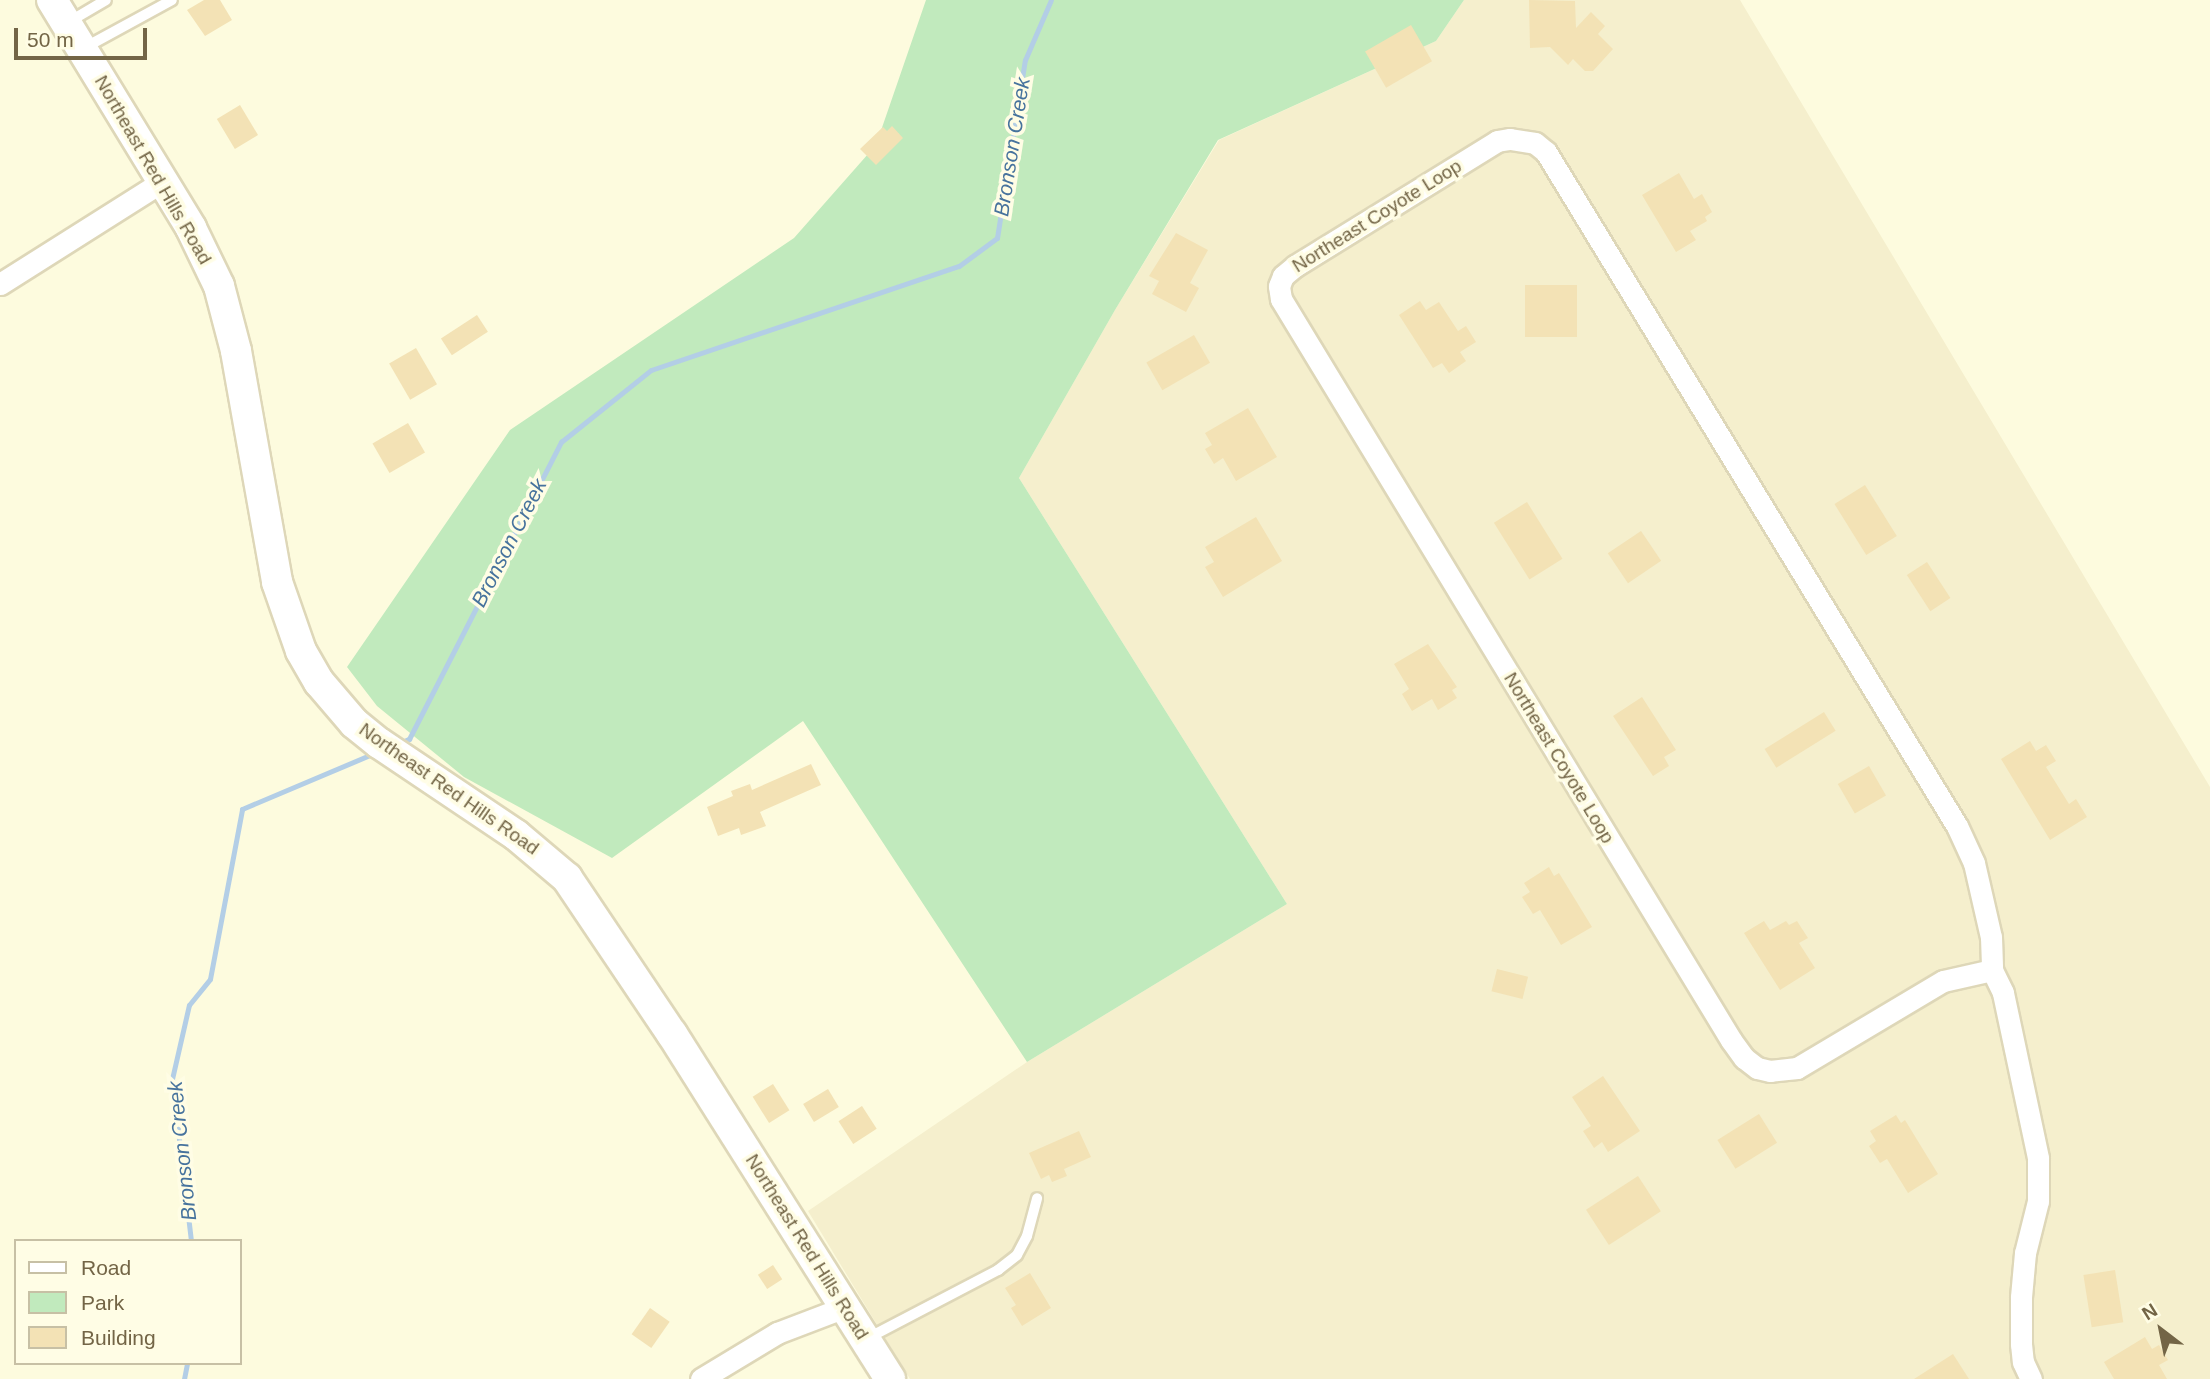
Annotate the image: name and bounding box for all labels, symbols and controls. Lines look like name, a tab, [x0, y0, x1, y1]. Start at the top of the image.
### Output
scale bar	[18, 14, 150, 58]
text: 50 m	[27, 28, 74, 51]
street label: Northeast Red Hills Road	[90, 71, 216, 269]
water label: Bronson Creek	[989, 76, 1035, 218]
street label: Northeast Coyote Loop	[1288, 155, 1466, 277]
water label: Bronson Creek	[466, 475, 552, 611]
street label: Northeast Coyote Loop	[1499, 668, 1619, 848]
street label: Northeast Red Hills Road	[355, 718, 543, 860]
water label: Bronson Creek	[162, 1080, 202, 1222]
street label: Northeast Red Hills Road	[741, 1150, 873, 1344]
legend	[14, 1239, 242, 1365]
text: Road	[81, 1256, 131, 1279]
text: Park	[81, 1291, 124, 1314]
north arrow	[2126, 1295, 2196, 1365]
text: N	[2138, 1299, 2161, 1324]
text: Building	[81, 1326, 156, 1349]

